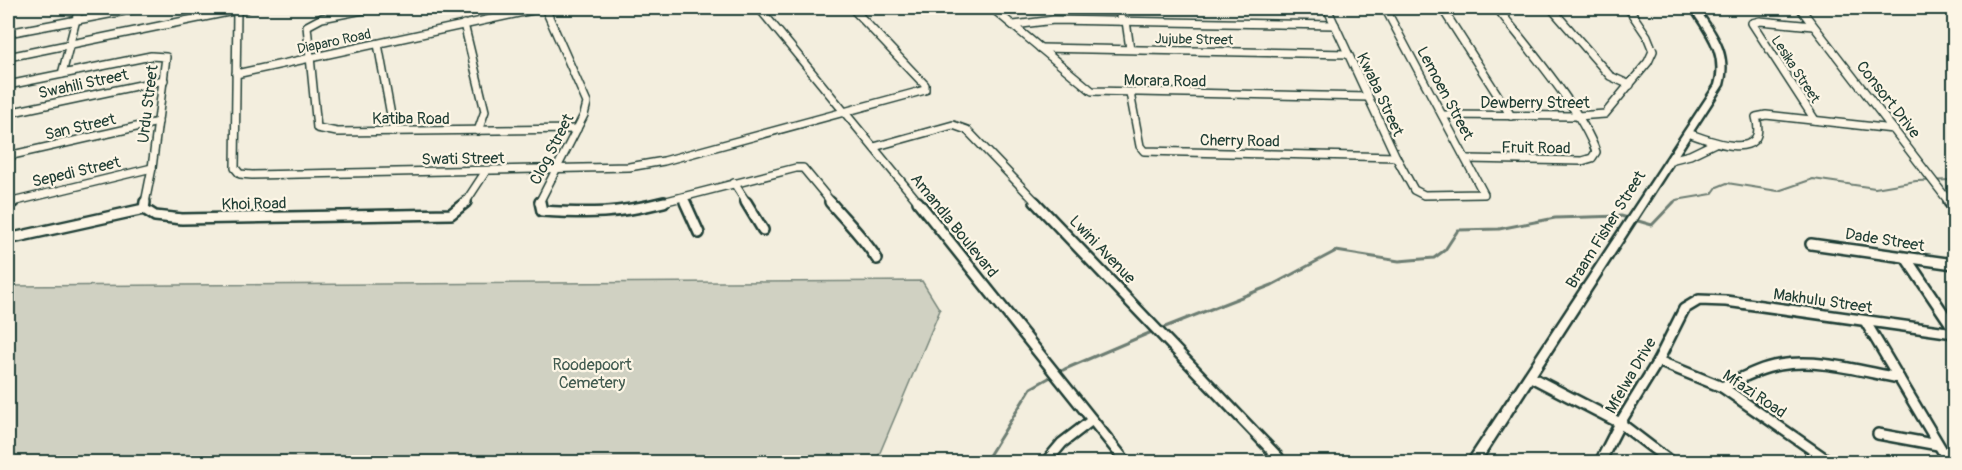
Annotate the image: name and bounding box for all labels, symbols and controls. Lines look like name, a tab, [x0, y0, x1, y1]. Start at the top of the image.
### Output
street label: Diaparo Road	[296, 25, 373, 58]
street label: Jujube Street	[1155, 30, 1234, 49]
street label: Lesika Street	[1768, 32, 1824, 106]
street label: Lemoen Street	[1412, 43, 1478, 144]
street label: Kwaba Street	[1352, 49, 1408, 140]
street label: Consort Drive	[1852, 57, 1925, 142]
street label: Urdu Street	[133, 63, 163, 144]
street label: Swahili Street	[36, 65, 131, 103]
street label: Morara Road	[1123, 70, 1207, 92]
street label: Dewberry Street	[1480, 93, 1590, 113]
street label: San Street	[43, 109, 118, 145]
street label: Katiba Road	[372, 109, 450, 129]
street label: Clog Street	[525, 110, 579, 188]
street label: Cherry Road	[1200, 130, 1280, 152]
street label: Fruit Road	[1501, 137, 1571, 159]
street label: Swati Street	[421, 148, 505, 170]
street label: Sepedi Street	[30, 152, 123, 192]
street label: Braam Fisher Street	[1562, 167, 1650, 292]
street label: Amandla Boulevard	[906, 170, 1002, 282]
street label: Khoi Road	[221, 193, 287, 215]
street label: Lwini Avenue	[1065, 211, 1140, 288]
street label: Dade Street	[1844, 224, 1927, 256]
street label: Makhulu Street	[1772, 284, 1874, 318]
street label: Mfelwa Drive	[1601, 334, 1661, 417]
park label: Roodepoort Cemetery	[552, 355, 632, 393]
street label: Mfazi Road	[1719, 365, 1790, 422]

